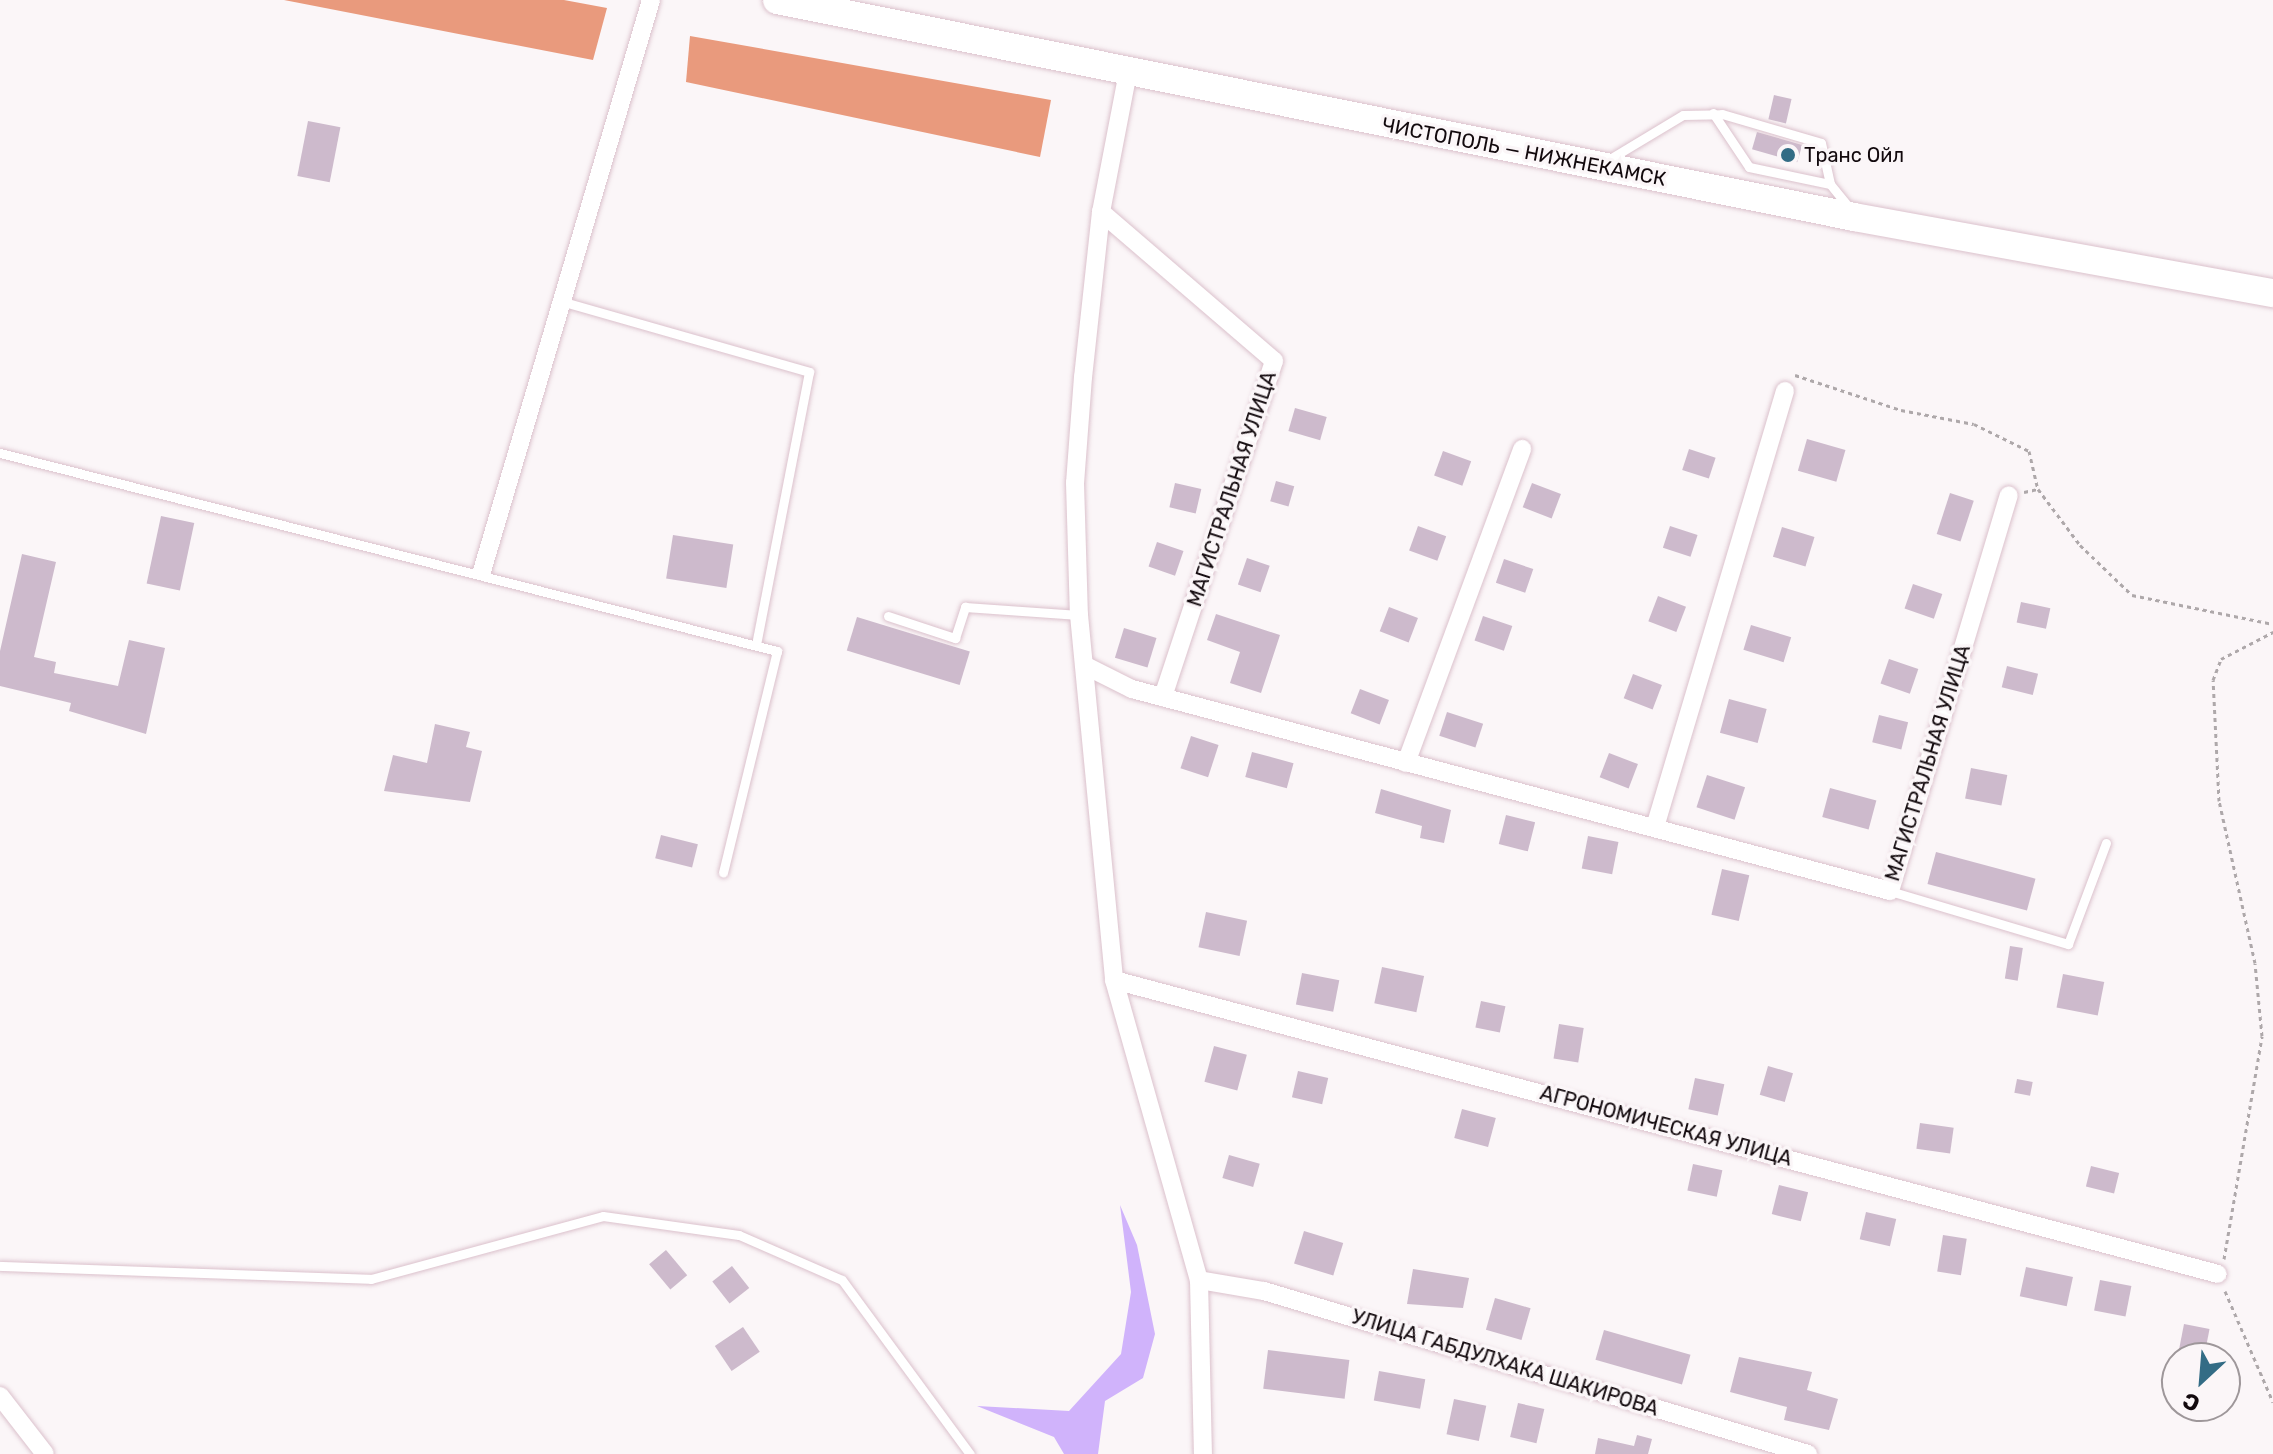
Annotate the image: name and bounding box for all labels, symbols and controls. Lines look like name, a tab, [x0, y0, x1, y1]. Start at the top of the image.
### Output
street label: ЧИСТОПОЛЬ — НИЖНЕКАМСК	[1380, 113, 1668, 191]
place label: Транс Ойл	[1804, 143, 1904, 167]
marker: Транс Ойл	[1779, 146, 1797, 164]
street label: МАГИСТРАЛЬНАЯ УЛИЦА	[1183, 368, 1281, 610]
street label: МАГИСТРАЛЬНАЯ УЛИЦА	[1881, 642, 1975, 884]
street label: АГРОНОМИЧЕСКАЯ УЛИЦА	[1537, 1081, 1795, 1171]
street label: УЛИЦА ГАБДУЛХАКА ШАКИРОВА	[1349, 1305, 1661, 1421]
north arrow	[2161, 1342, 2241, 1422]
text: С	[2178, 1387, 2204, 1418]

